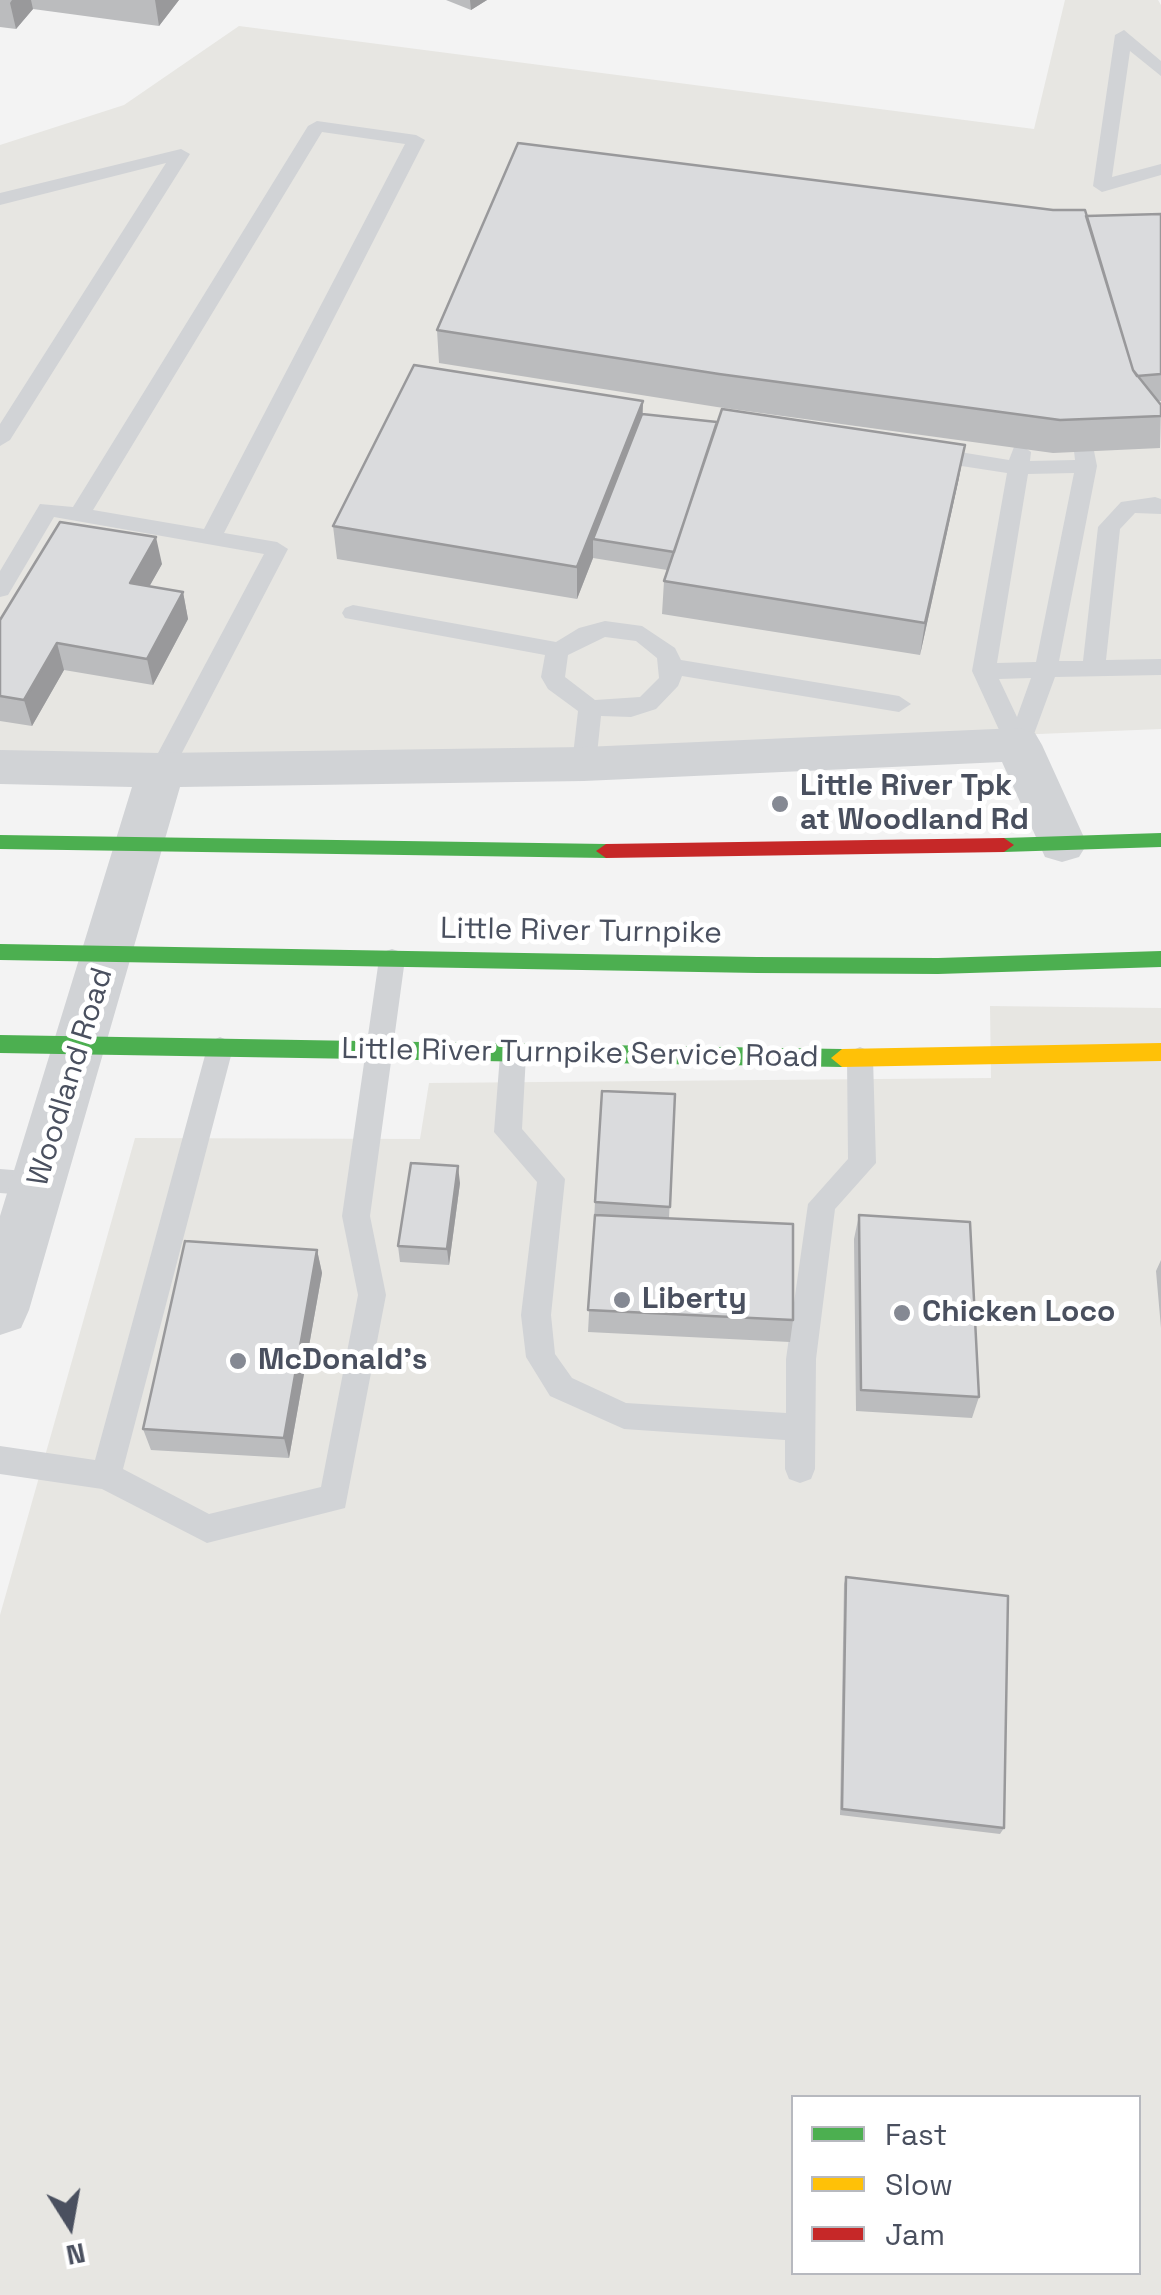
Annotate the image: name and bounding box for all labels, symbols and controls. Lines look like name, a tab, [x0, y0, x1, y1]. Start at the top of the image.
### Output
place label: Little River Tpk at Woodland Rd	[800, 769, 1029, 840]
marker: Little River Tpk at Woodland Rd	[769, 793, 791, 815]
street label: Little River Turnpike	[440, 912, 722, 952]
street label: Woodland Road	[21, 964, 121, 1190]
street label: Little River Turnpike Service Road	[341, 1032, 819, 1076]
place label: Liberty	[642, 1282, 747, 1318]
marker: Liberty	[611, 1289, 633, 1311]
place label: Chicken Loco	[922, 1295, 1115, 1331]
marker: Chicken Loco	[891, 1302, 913, 1324]
place label: McDonald's	[258, 1343, 428, 1379]
marker: McDonald's	[227, 1350, 249, 1372]
legend	[791, 2095, 1141, 2275]
text: Fast	[885, 2115, 947, 2154]
text: Slow	[885, 2165, 953, 2204]
north arrow	[20, 2175, 120, 2275]
text: Jam	[885, 2215, 945, 2254]
text: N	[63, 2235, 88, 2274]

